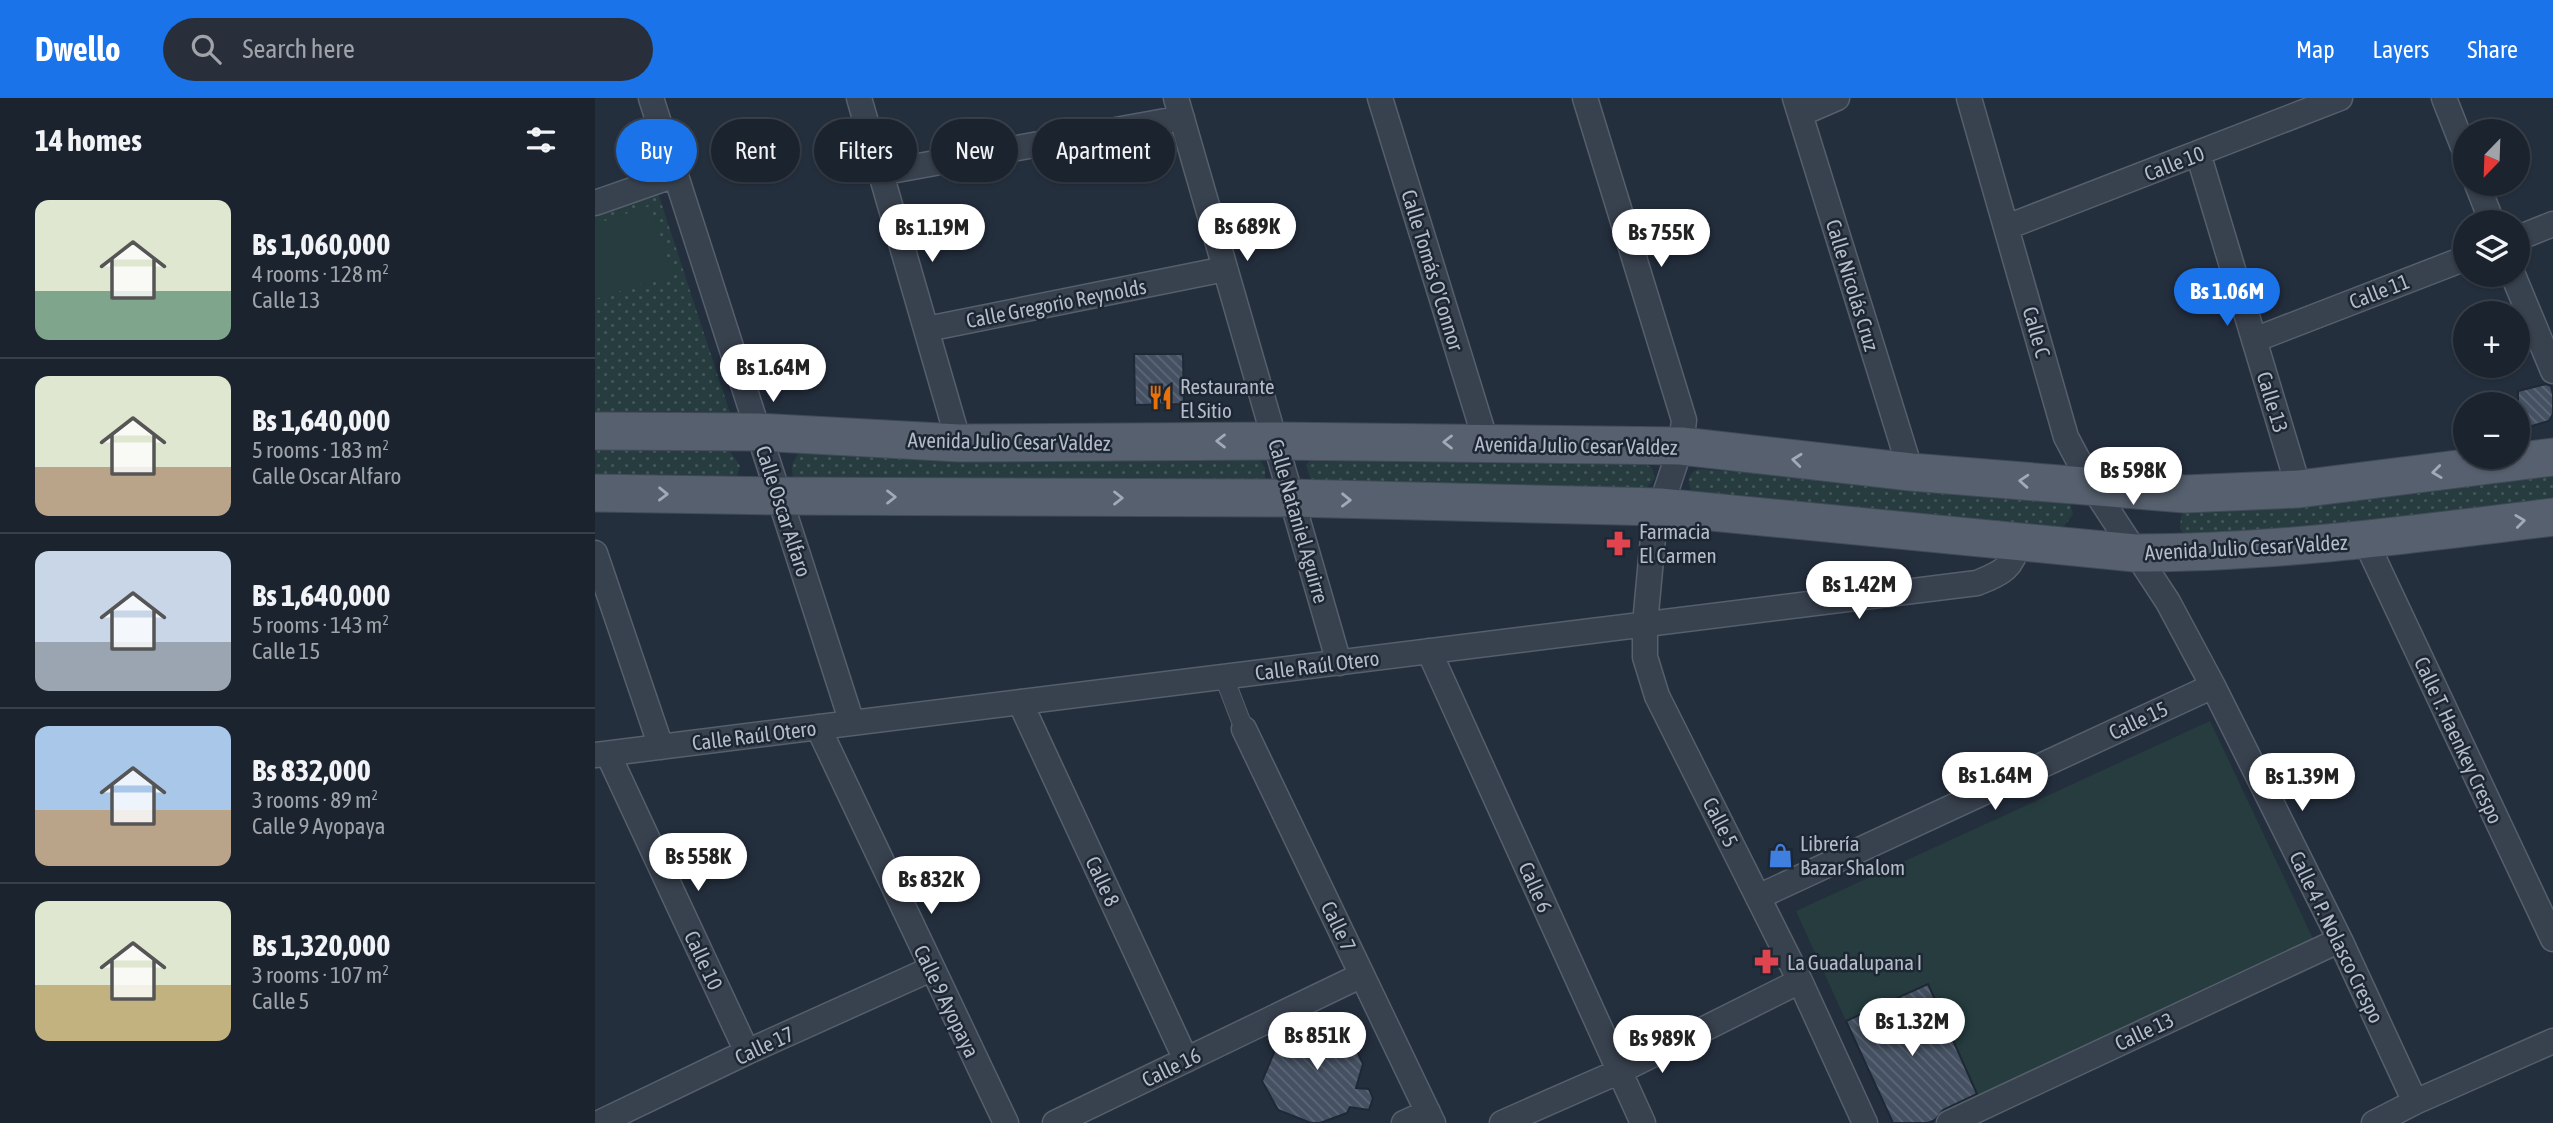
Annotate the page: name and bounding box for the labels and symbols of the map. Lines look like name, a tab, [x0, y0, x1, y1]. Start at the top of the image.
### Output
north arrow	[2453, 119, 2531, 196]
street label: Calle 10	[2141, 141, 2207, 185]
street label: Calle Tomás O'Connor	[1397, 187, 1469, 354]
pin: Bs 1.19M	[860, 204, 1004, 264]
pin: Bs 689K	[1182, 204, 1312, 263]
pin: Bs 755K	[1596, 209, 1726, 269]
street label: Calle Nicolás Cruz	[1822, 216, 1885, 354]
pin: Bs 1.06M	[2155, 268, 2299, 328]
street label: Calle 11	[2346, 269, 2412, 313]
street label: Calle Gregorio Reynolds	[964, 274, 1148, 332]
street label: Calle C	[2018, 304, 2056, 361]
pin: Bs 1.64M	[701, 344, 845, 404]
street label: Calle 13	[2252, 369, 2294, 435]
place label: Restaurante El Sitio	[1180, 374, 1275, 422]
restaurant icon: Restaurante El Sitio	[1146, 384, 1174, 412]
street label: Avenida Julio Cesar Valdez	[907, 427, 1111, 455]
street label: Avenida Julio Cesar Valdez	[1474, 431, 1678, 459]
one-way arrow	[1215, 433, 1225, 449]
one-way arrow	[1442, 434, 1453, 450]
street label: Calle Nataniel Aguirre	[1264, 436, 1334, 606]
street label: Calle Oscar Alfaro	[752, 442, 816, 580]
pin: Bs 598K	[2068, 448, 2198, 507]
one-way arrow	[1792, 452, 1803, 467]
one-way arrow	[2431, 464, 2443, 479]
one-way arrow	[2018, 474, 2029, 489]
one-way arrow	[658, 486, 669, 502]
one-way arrow	[886, 489, 896, 505]
one-way arrow	[1113, 490, 1124, 506]
one-way arrow	[1340, 492, 1351, 507]
one-way arrow	[2514, 513, 2526, 528]
place label: Farmacia El Carmen	[1639, 519, 1717, 567]
pharmacy icon: Farmacia El Carmen	[1605, 529, 1633, 557]
street label: Avenida Julio Cesar Valdez	[2144, 530, 2348, 564]
pin: Bs 1.42M	[1787, 561, 1931, 621]
street label: Calle Raúl Otero	[1253, 645, 1381, 685]
street label: Calle T. Haenkey Crespo	[2410, 653, 2508, 827]
street label: Calle 15	[2105, 696, 2171, 744]
street label: Calle Raúl Otero	[690, 715, 818, 755]
pin: Bs 1.64M	[1923, 752, 2067, 812]
pin: Bs 1.39M	[2230, 754, 2374, 813]
street label: Calle 5	[1698, 793, 1744, 851]
place label: Librería Bazar Shalom	[1800, 831, 1905, 879]
pin: Bs 558K	[633, 834, 763, 893]
shop icon: Librería Bazar Shalom	[1766, 841, 1794, 869]
street label: Calle 4 P. Nolasco Crespo	[2285, 847, 2389, 1027]
street label: Calle 8	[1081, 852, 1125, 910]
pin: Bs 832K	[866, 856, 996, 916]
street label: Calle 6	[1514, 858, 1558, 916]
street label: Calle 7	[1317, 897, 1361, 955]
street label: Calle 10	[680, 927, 728, 993]
street label: Calle 9 Ayopaya	[910, 941, 984, 1061]
pharmacy icon: La Guadalupana I	[1753, 948, 1781, 976]
place label: La Guadalupana I	[1787, 950, 1922, 974]
pin: Bs 1.32M	[1840, 998, 1984, 1058]
street label: Calle 13	[2111, 1007, 2177, 1055]
pin: Bs 851K	[1252, 1012, 1382, 1072]
pin: Bs 989K	[1597, 1016, 1727, 1075]
street label: Calle 17	[731, 1021, 797, 1069]
street label: Calle 16	[1138, 1043, 1204, 1091]

